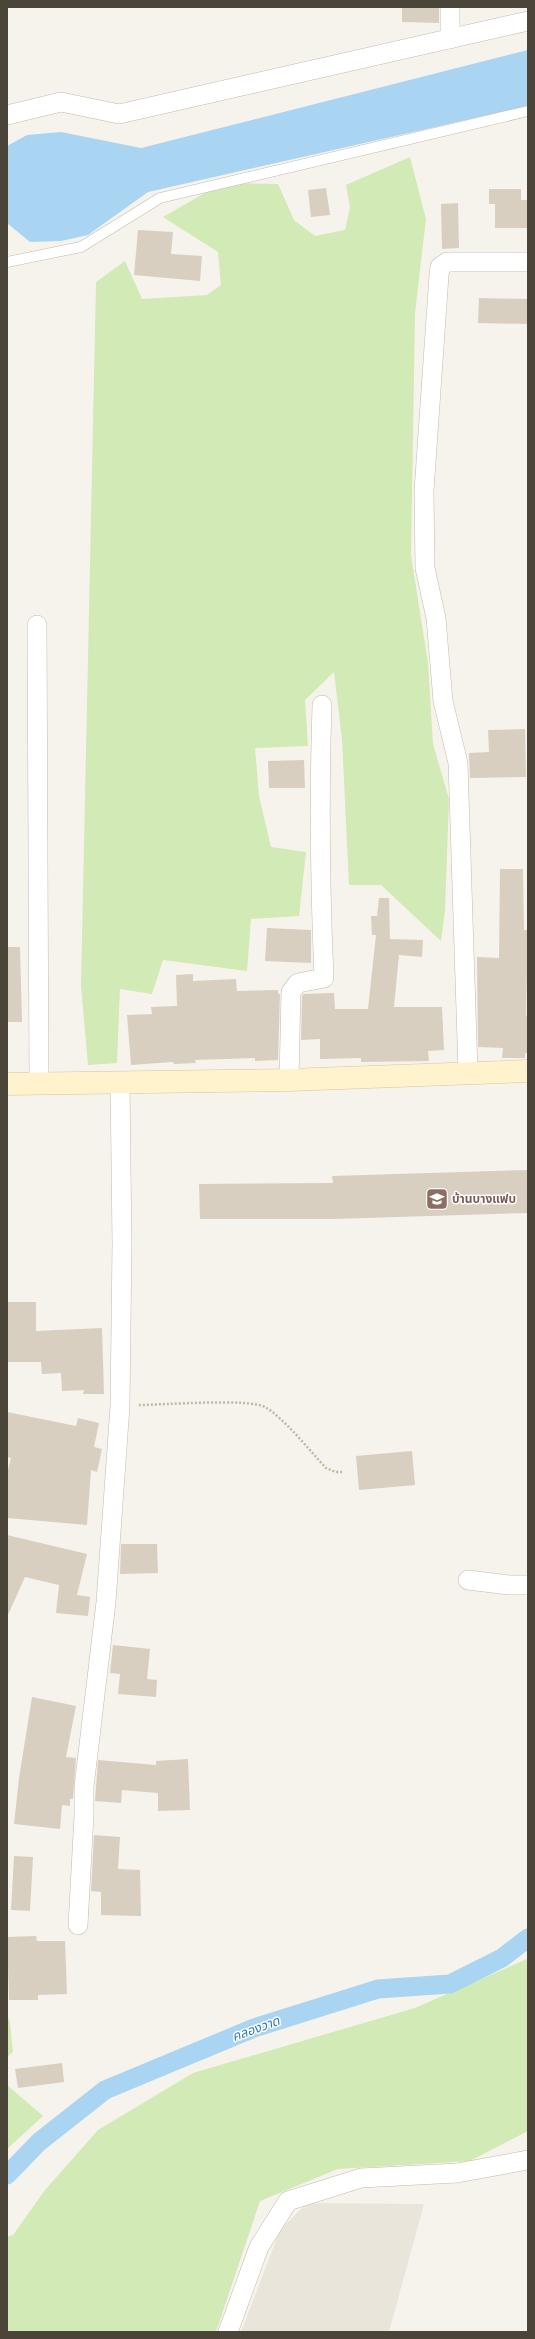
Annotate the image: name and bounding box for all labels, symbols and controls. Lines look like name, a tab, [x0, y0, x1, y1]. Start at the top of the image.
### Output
school or university icon: บ้านบางแฟบ	[424, 1186, 450, 1212]
place label: บ้านบางแฟบ	[452, 1192, 516, 1206]
water label: คลองวาด	[230, 2013, 283, 2045]

